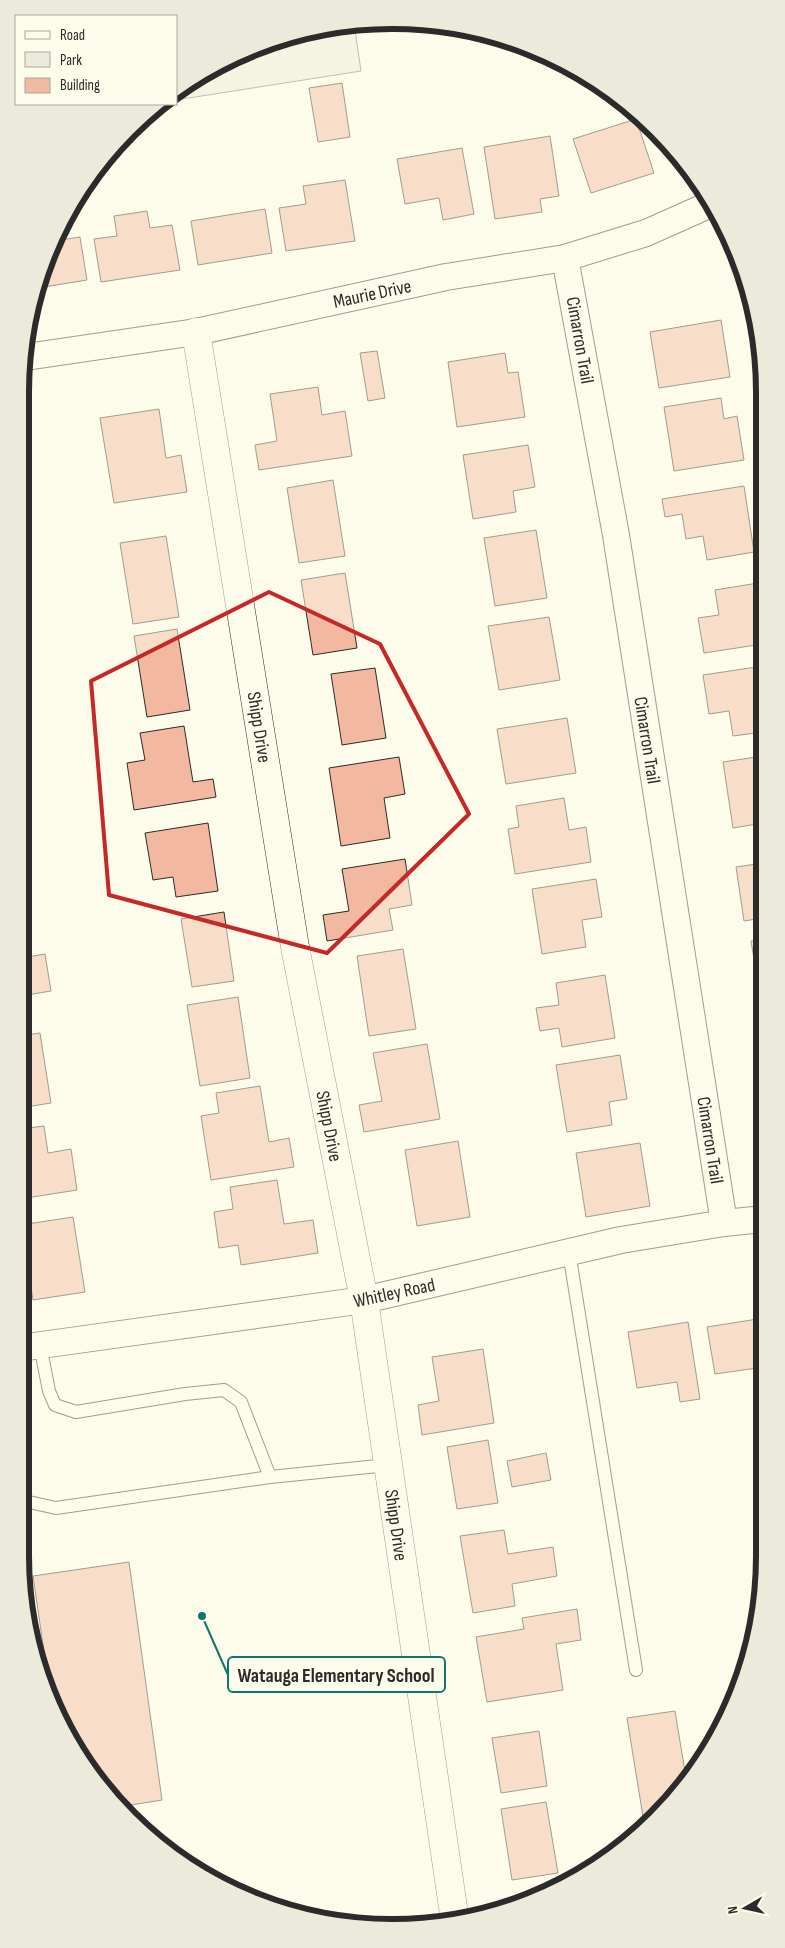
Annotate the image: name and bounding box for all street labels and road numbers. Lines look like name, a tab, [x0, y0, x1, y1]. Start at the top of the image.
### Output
street label: Maurie Drive	[331, 275, 414, 314]
street label: Cimarron Trail	[561, 295, 598, 385]
street label: Shipp Drive	[242, 690, 275, 764]
street label: Cimarron Trail	[628, 695, 665, 785]
street label: Shipp Drive	[310, 1089, 347, 1164]
street label: Cimarron Trail	[691, 1095, 728, 1185]
street label: Whitley Road	[351, 1274, 437, 1313]
street label: Shipp Drive	[379, 1488, 412, 1562]

